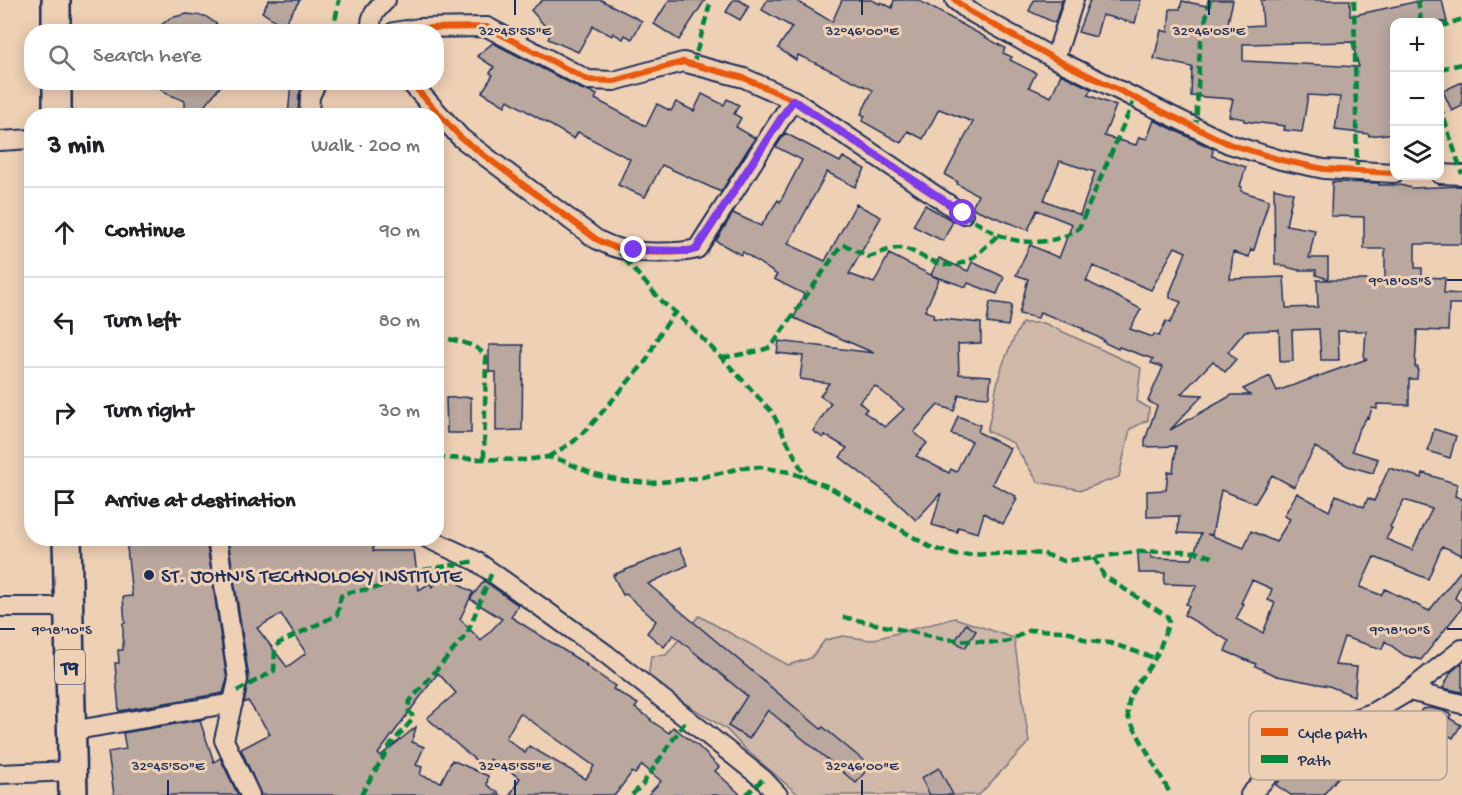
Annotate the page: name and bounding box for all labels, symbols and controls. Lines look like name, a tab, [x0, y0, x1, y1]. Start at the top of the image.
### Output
map controls	[1390, 18, 1444, 180]
button: +	[1390, 18, 1444, 72]
text: 32°45'55"E	[478, 23, 552, 41]
text: 32°46'00"E	[824, 23, 899, 41]
text: 32°46'05"E	[1172, 23, 1246, 41]
search box	[24, 24, 444, 90]
icon: search	[45, 41, 78, 74]
text: Search here	[93, 44, 201, 70]
button: −	[1390, 72, 1444, 126]
button: layers	[1390, 126, 1444, 180]
text: 3 min	[48, 132, 104, 163]
text: Walk · 200 m	[311, 136, 420, 159]
route start	[949, 199, 975, 225]
icon: ahead	[48, 216, 81, 249]
text: Continue	[105, 219, 185, 245]
text: 90 m	[380, 221, 420, 244]
route end	[620, 236, 646, 262]
text: 9°18'05"S	[1368, 273, 1431, 291]
icon: left	[48, 306, 81, 339]
text: Turn left	[105, 309, 179, 335]
text: 80 m	[379, 311, 420, 334]
icon: right	[48, 396, 81, 429]
text: Turn right	[105, 399, 193, 425]
text: 30 m	[379, 401, 420, 424]
icon: arrive	[48, 486, 81, 519]
text: Arrive at destination	[105, 489, 295, 515]
place label: ST. JOHN'S TECHNOLOGY INSTITUTE	[161, 566, 463, 591]
marker: ST. JOHN'S TECHNOLOGY INSTITUTE	[142, 568, 156, 582]
text: 9°18'10"S	[31, 622, 92, 640]
text: 9°18'10"S	[1369, 622, 1430, 640]
road number: T9	[55, 650, 85, 684]
legend	[1249, 711, 1447, 780]
text: Cycle path	[1298, 726, 1368, 745]
text: Path	[1297, 753, 1331, 772]
text: 32°45'50"E	[131, 758, 205, 776]
text: 32°45'55"E	[478, 758, 552, 776]
text: 32°46'00"E	[824, 758, 899, 776]

